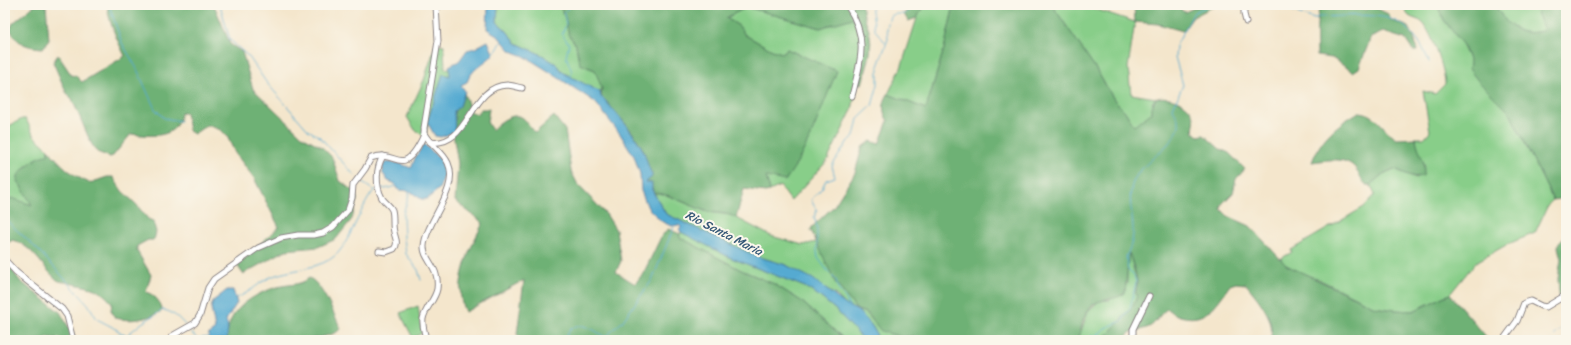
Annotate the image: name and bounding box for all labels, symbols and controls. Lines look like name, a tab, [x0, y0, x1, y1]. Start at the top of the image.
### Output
water label: Rio Santa Maria	[681, 204, 767, 262]

